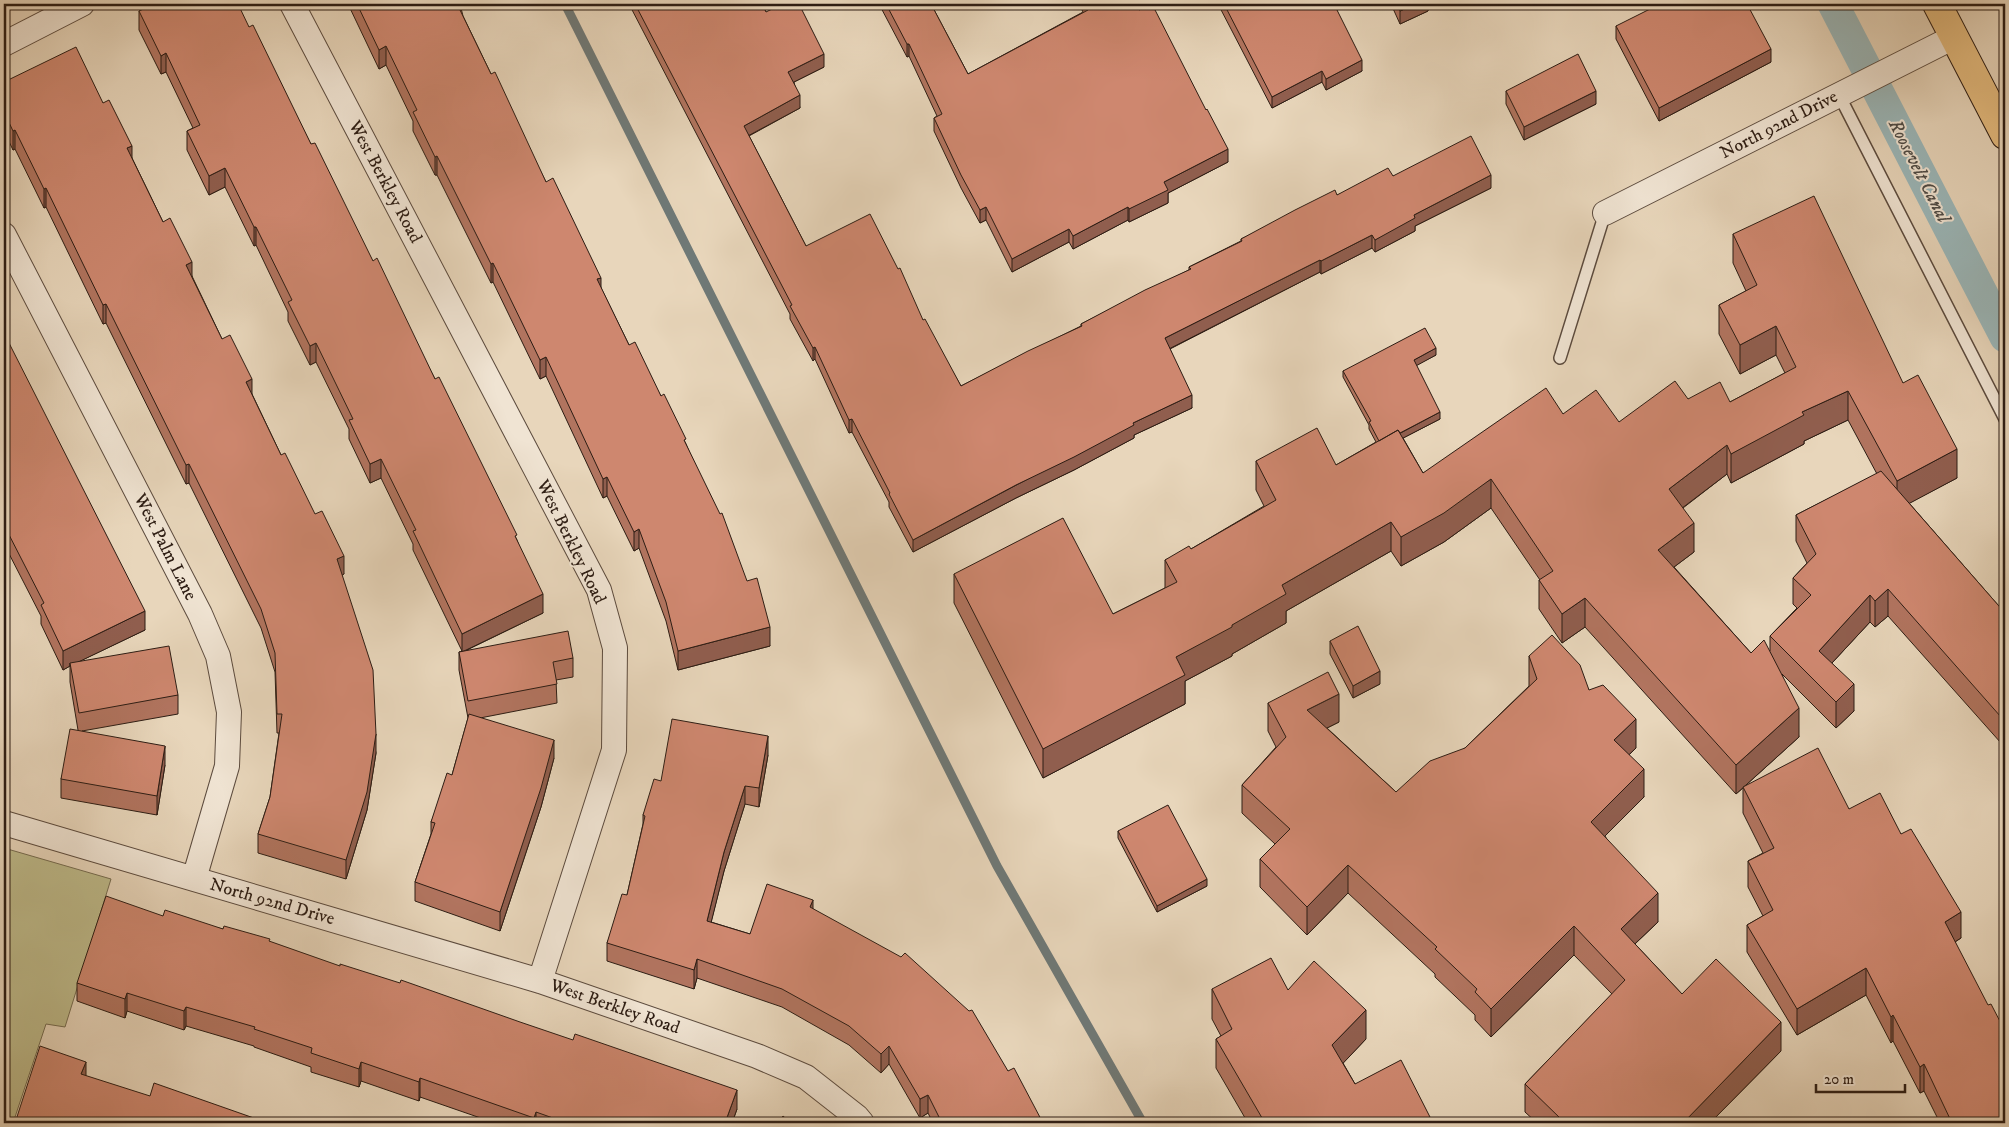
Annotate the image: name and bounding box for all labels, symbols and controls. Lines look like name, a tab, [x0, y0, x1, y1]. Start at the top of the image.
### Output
street label: North 92nd Drive	[1717, 86, 1841, 164]
water label: Roosevelt Canal	[1883, 115, 1956, 228]
street label: West Berkley Road	[343, 116, 427, 247]
street label: West Berkley Road	[531, 475, 611, 608]
street label: West Palm Lane	[128, 489, 201, 604]
street label: North 92nd Drive	[207, 874, 337, 930]
street label: West Berkley Road	[546, 974, 683, 1039]
scale bar	[1816, 1062, 1905, 1094]
text: 20 m	[1824, 1070, 1854, 1089]

